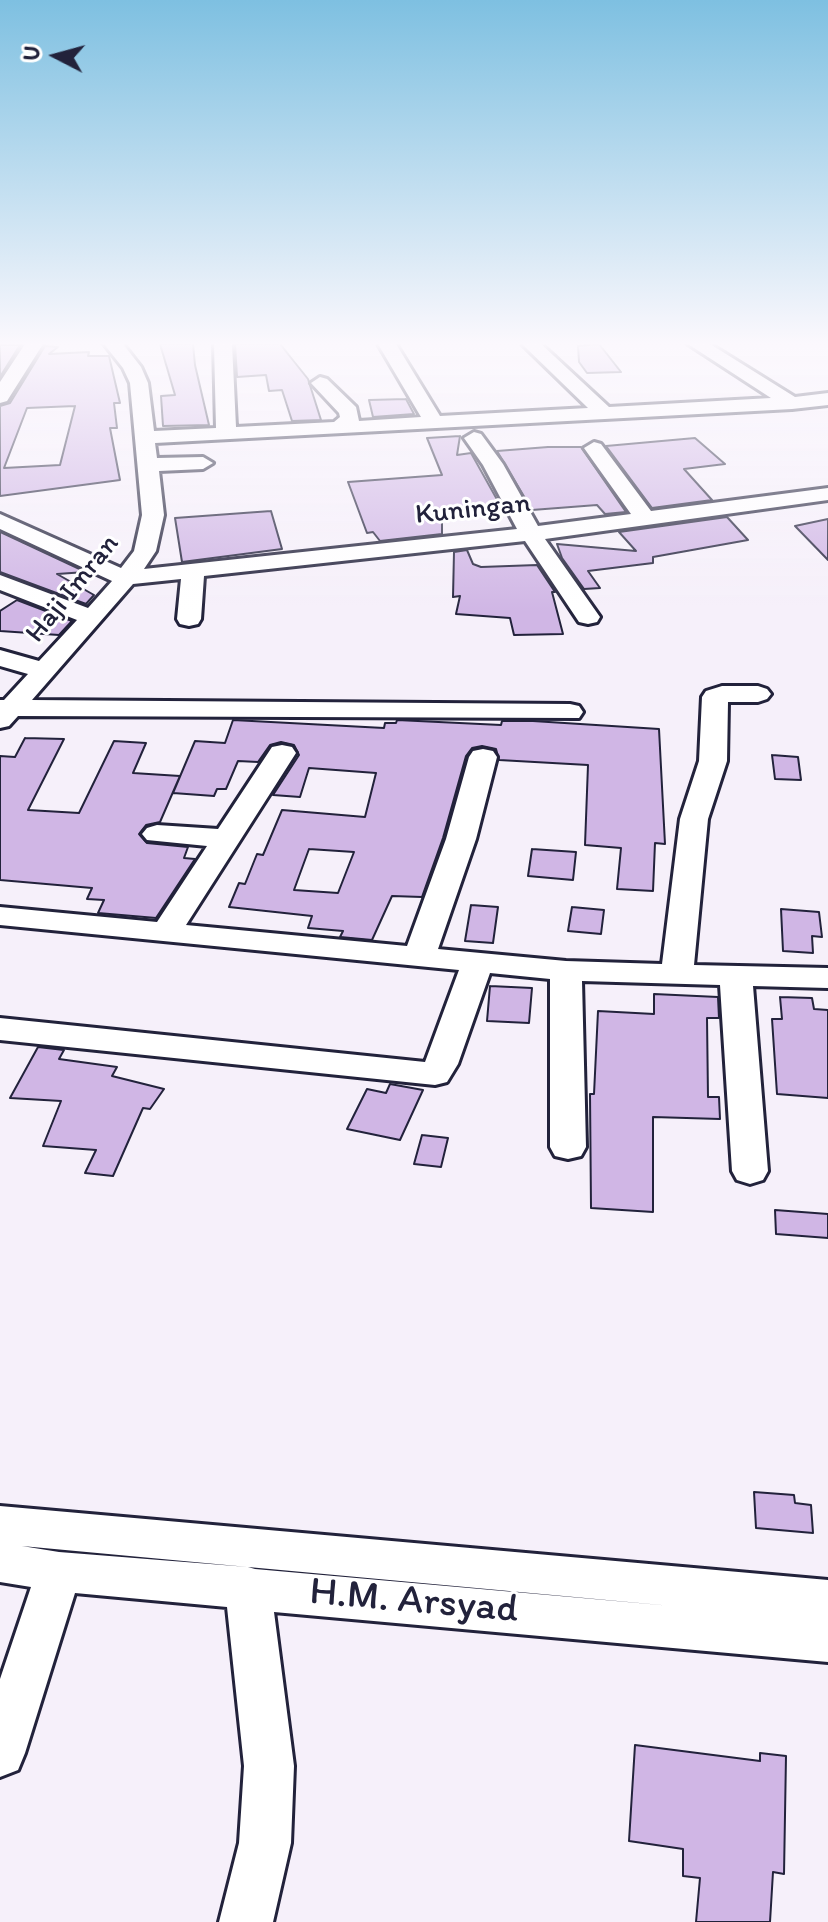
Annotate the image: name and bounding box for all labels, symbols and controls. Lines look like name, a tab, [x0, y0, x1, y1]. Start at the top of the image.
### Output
north arrow	[16, 16, 96, 96]
text: U	[17, 45, 46, 62]
street label: Kuningan	[414, 487, 532, 533]
street label: Haji Imran	[19, 528, 127, 650]
street label: H.M. Arsyad	[307, 1569, 521, 1635]

